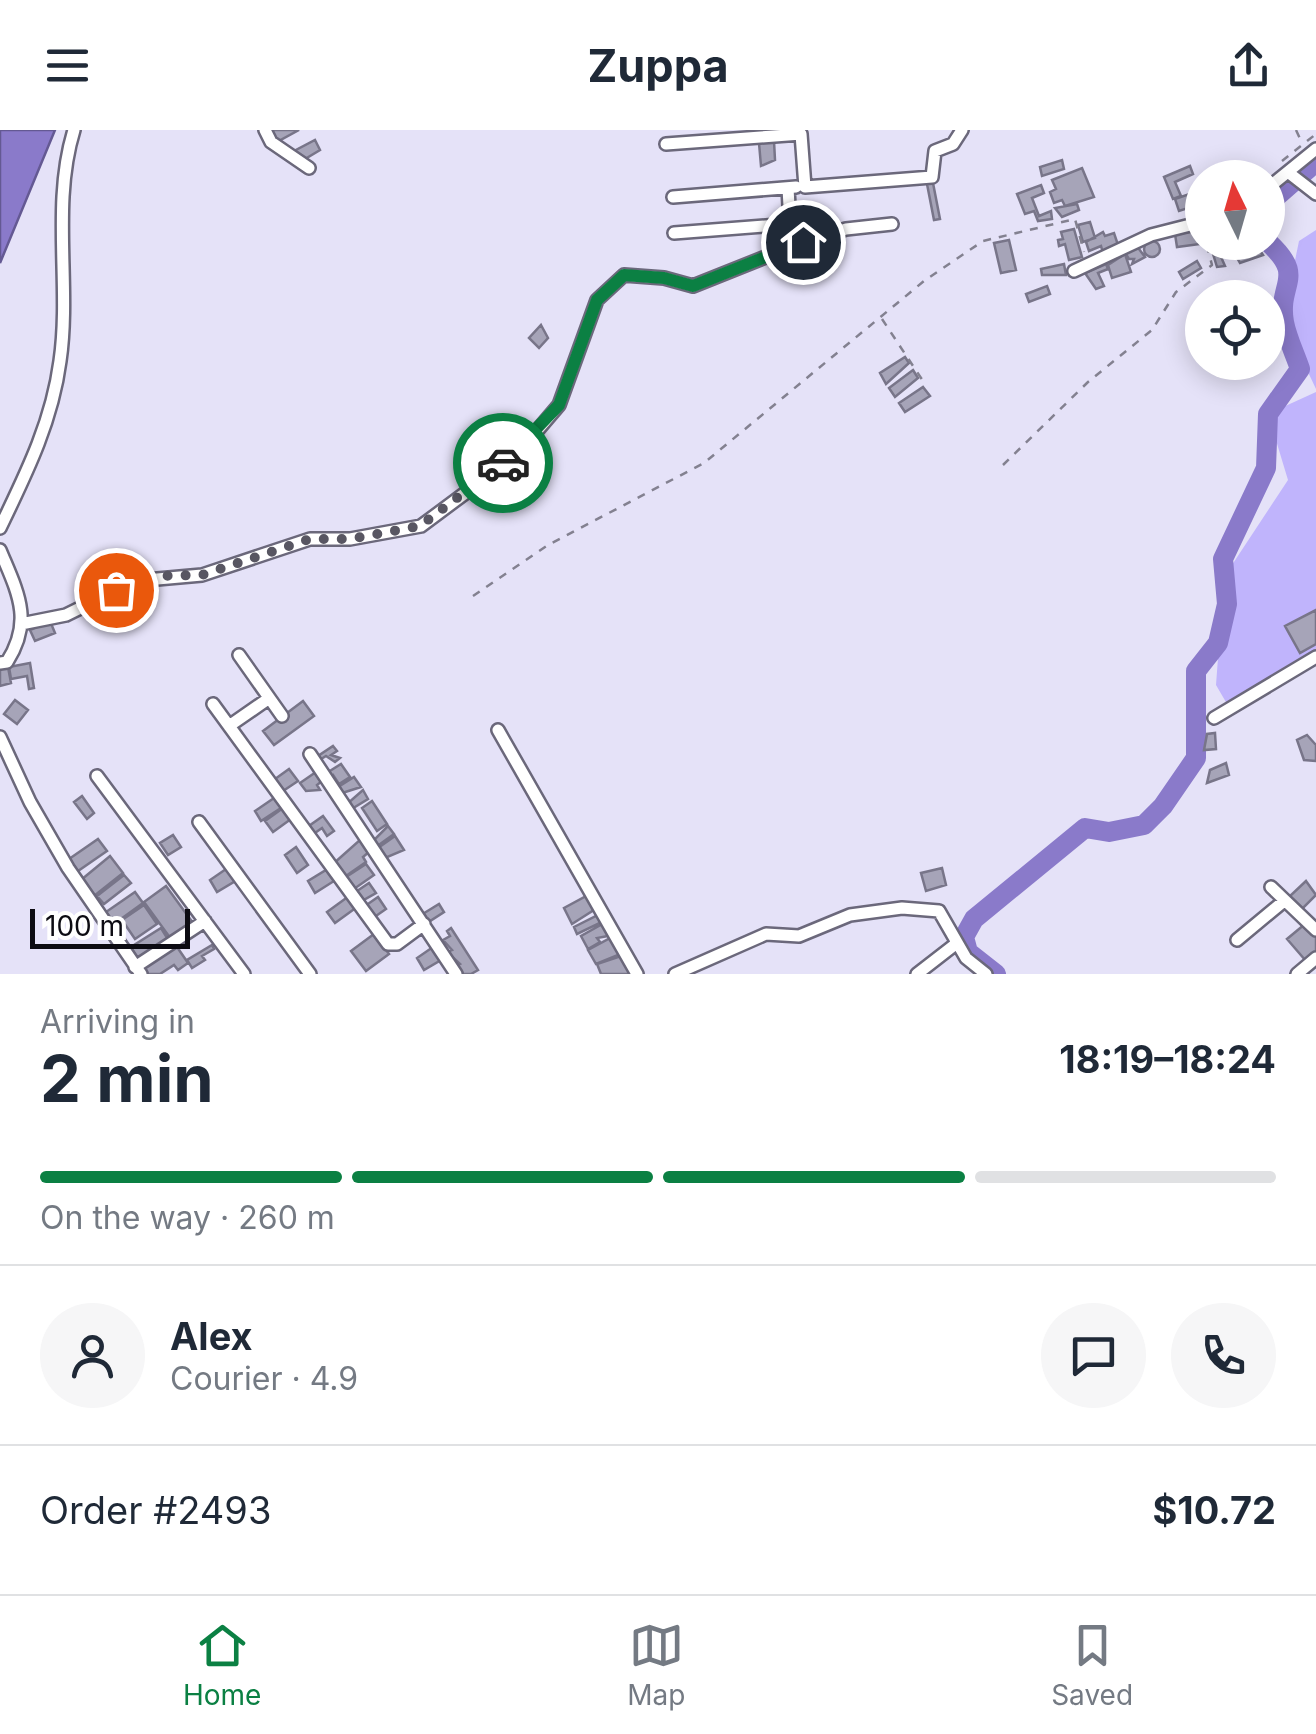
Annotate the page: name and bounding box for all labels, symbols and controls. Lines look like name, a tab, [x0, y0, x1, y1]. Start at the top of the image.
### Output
icon: menu	[40, 38, 95, 93]
text: Zuppa	[587, 38, 729, 93]
icon: share	[1221, 38, 1276, 93]
north arrow	[1185, 160, 1285, 260]
map controls	[1185, 160, 1285, 380]
pin	[761, 200, 846, 285]
icon: home	[776, 215, 831, 270]
button: locate	[1185, 280, 1285, 380]
courier	[453, 413, 553, 513]
icon: car	[476, 436, 531, 491]
pin	[74, 548, 159, 633]
icon: bag	[89, 563, 144, 618]
scale bar	[30, 904, 190, 948]
text: 100 m	[45, 909, 124, 943]
text: Arriving in	[40, 1002, 195, 1041]
text: 18:19–18:24	[1059, 1036, 1276, 1082]
text: 2 min	[40, 1039, 214, 1118]
text: On the way · 260 m	[40, 1198, 335, 1237]
button: person	[40, 1303, 145, 1408]
button: chat	[1041, 1303, 1146, 1408]
button: phone	[1171, 1303, 1276, 1408]
text: Alex	[170, 1313, 253, 1359]
text: Courier · 4.9	[170, 1359, 358, 1398]
text: Order #2493	[40, 1487, 271, 1533]
text: $10.72	[1152, 1487, 1276, 1533]
tab: Home	[183, 1618, 261, 1712]
tab: Map	[627, 1618, 685, 1712]
tab: Saved	[1051, 1618, 1133, 1712]

